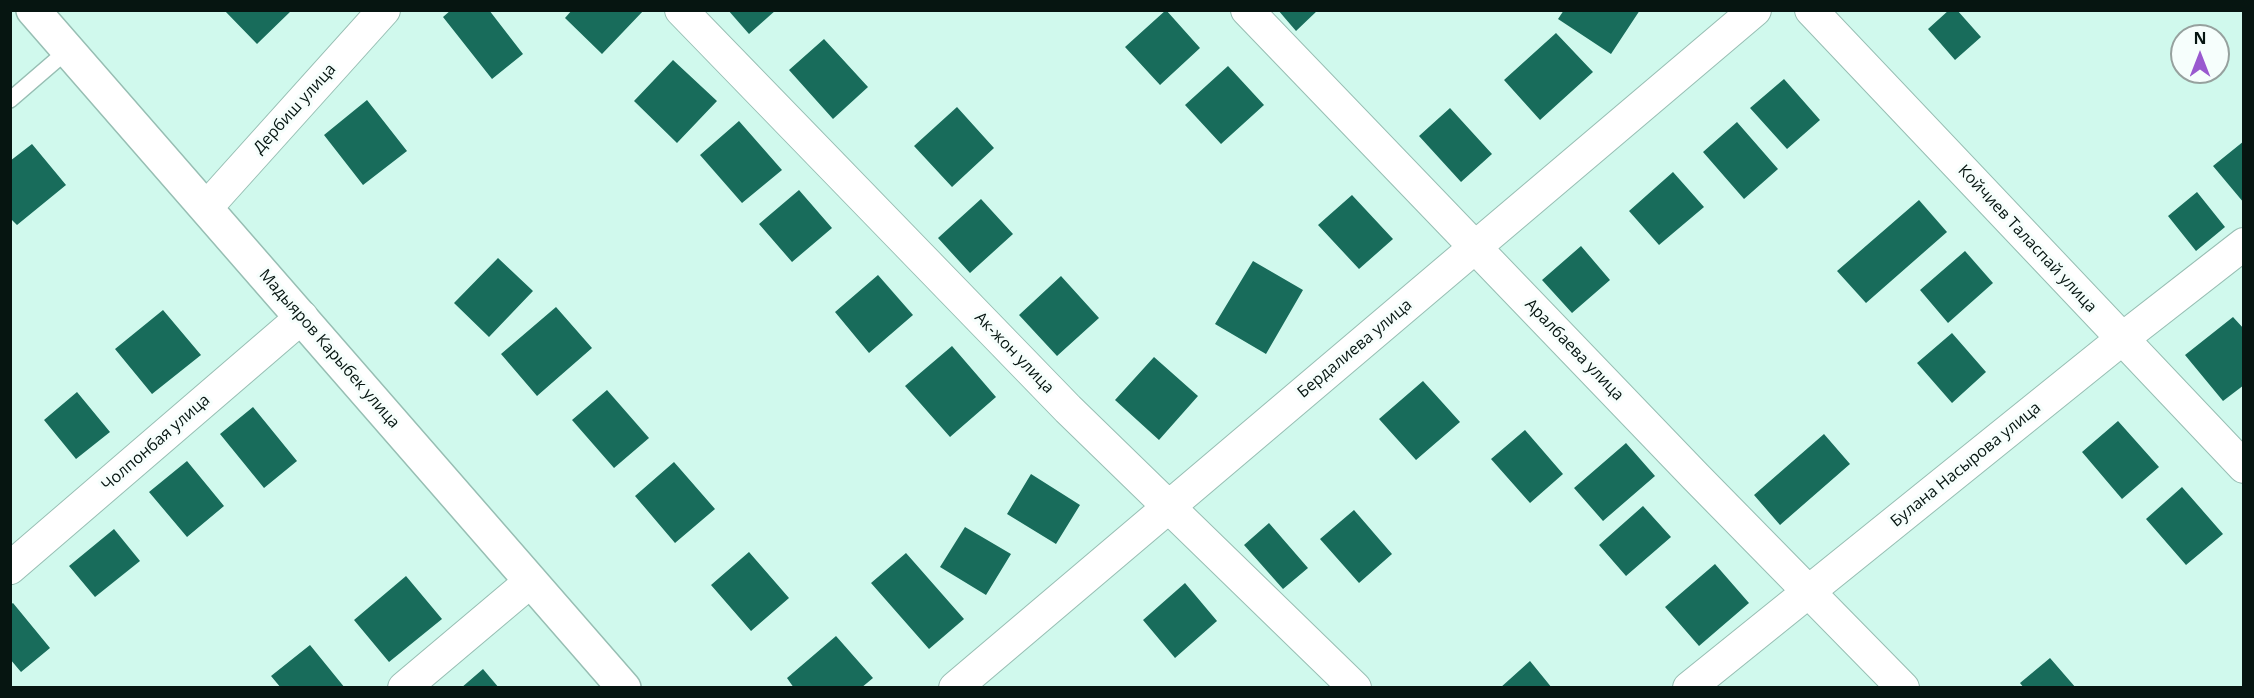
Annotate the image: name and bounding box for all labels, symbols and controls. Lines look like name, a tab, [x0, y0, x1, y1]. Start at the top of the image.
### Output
north arrow	[2170, 24, 2230, 84]
text: N	[2193, 27, 2207, 49]
street label: Дербиш улица	[250, 60, 340, 158]
street label: Койчиев Таласпай улица	[1954, 161, 2100, 317]
street label: Мадыяров Карыбек улица	[255, 266, 403, 432]
street label: Аралбаева улица	[1521, 295, 1627, 405]
street label: Бердалиева улица	[1294, 296, 1416, 402]
street label: Ак-жон улица	[970, 308, 1058, 398]
street label: Чолпонбая улица	[98, 391, 214, 495]
street label: Булана Насырова улица	[1887, 399, 2045, 531]

